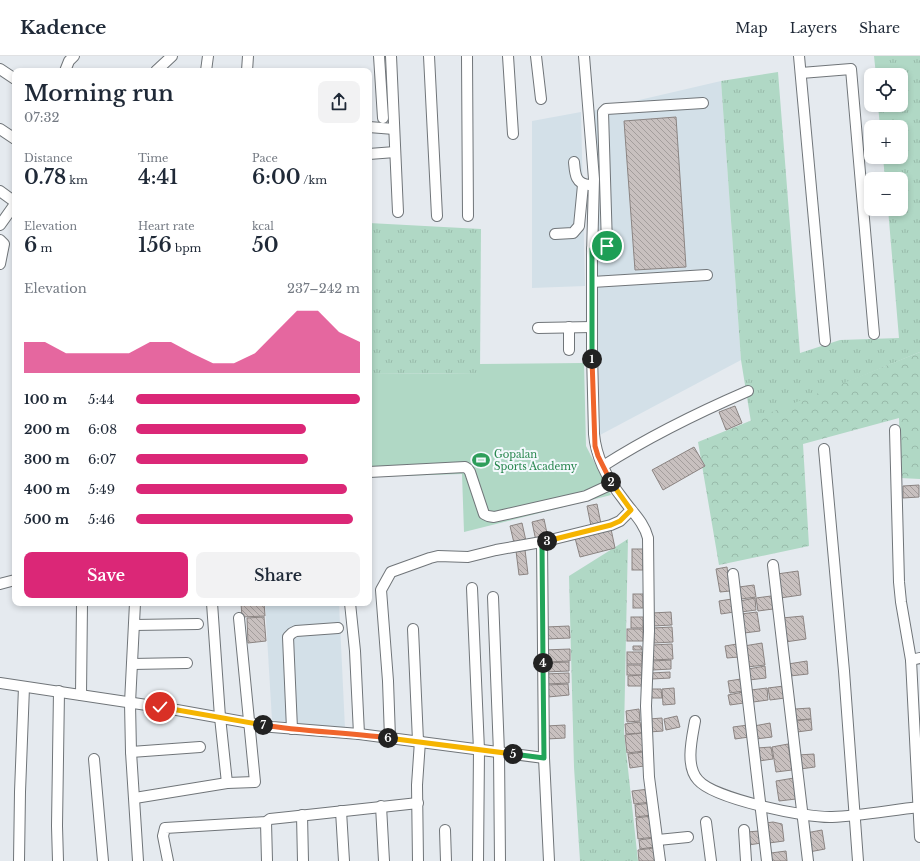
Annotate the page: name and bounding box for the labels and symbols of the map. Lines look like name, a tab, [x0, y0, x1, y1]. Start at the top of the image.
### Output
pin	[590, 229, 624, 263]
pin: 1	[582, 349, 602, 369]
place label: Gopalan Sports Academy	[494, 448, 578, 473]
sports icon: Gopalan Sports Academy	[471, 450, 491, 470]
pin: 2	[601, 472, 621, 492]
pin: 3	[537, 531, 557, 551]
pin: 4	[533, 653, 553, 673]
pin	[143, 690, 177, 724]
pin: 7	[253, 715, 273, 735]
pin: 6	[378, 728, 398, 748]
pin: 5	[503, 744, 523, 764]

